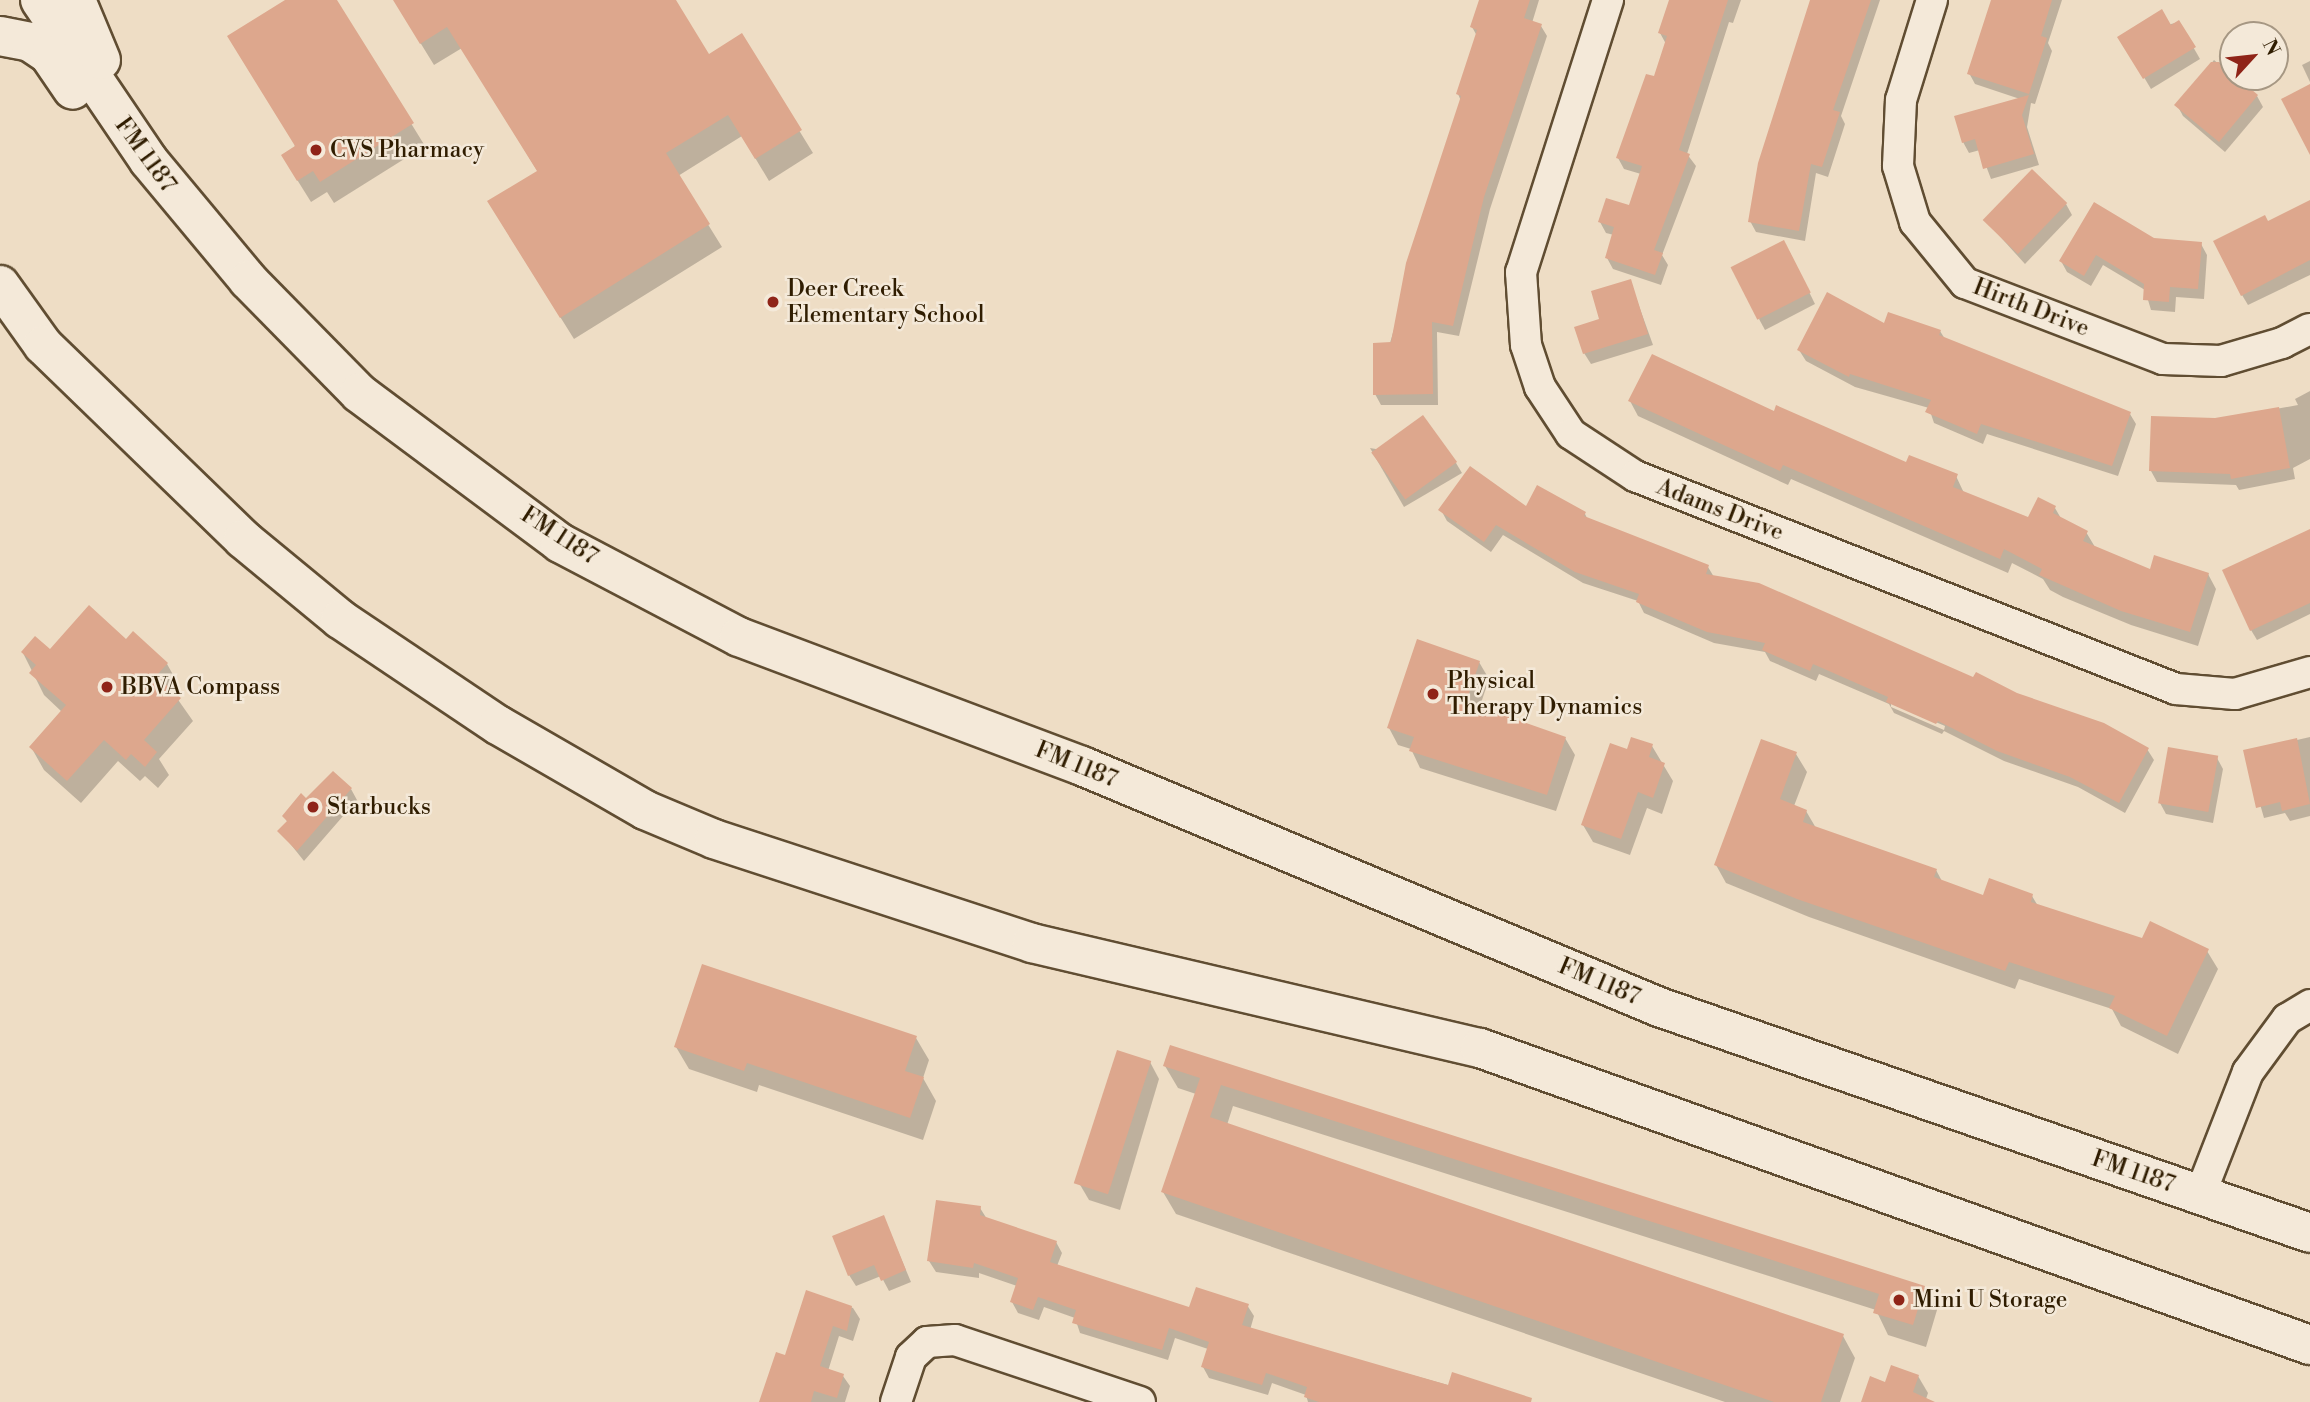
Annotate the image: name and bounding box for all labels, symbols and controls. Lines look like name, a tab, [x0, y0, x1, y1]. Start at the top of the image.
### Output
north arrow	[2219, 21, 2289, 91]
text: N	[2257, 35, 2285, 60]
street label: FM 1187	[109, 112, 181, 198]
place label: CVS Pharmacy	[330, 136, 484, 164]
marker: CVS Pharmacy	[308, 142, 324, 158]
street label: Hirth Drive	[1969, 273, 2093, 343]
place label: Deer Creek Elementary School	[787, 275, 985, 329]
marker: Deer Creek Elementary School	[765, 294, 781, 310]
street label: Adams Drive	[1653, 473, 1787, 547]
street label: FM 1187	[516, 501, 602, 571]
place label: Physical Therapy Dynamics	[1447, 667, 1642, 721]
place label: BBVA Compass	[121, 673, 280, 701]
marker: BBVA Compass	[99, 679, 115, 695]
marker: Physical Therapy Dynamics	[1425, 686, 1441, 702]
street label: FM 1187	[1031, 736, 1121, 794]
place label: Starbucks	[327, 793, 431, 821]
marker: Starbucks	[305, 799, 321, 815]
street label: FM 1187	[1554, 953, 1644, 1011]
street label: FM 1187	[2088, 1145, 2178, 1199]
place label: Mini U Storage	[1913, 1286, 2067, 1314]
marker: Mini U Storage	[1891, 1292, 1907, 1308]

